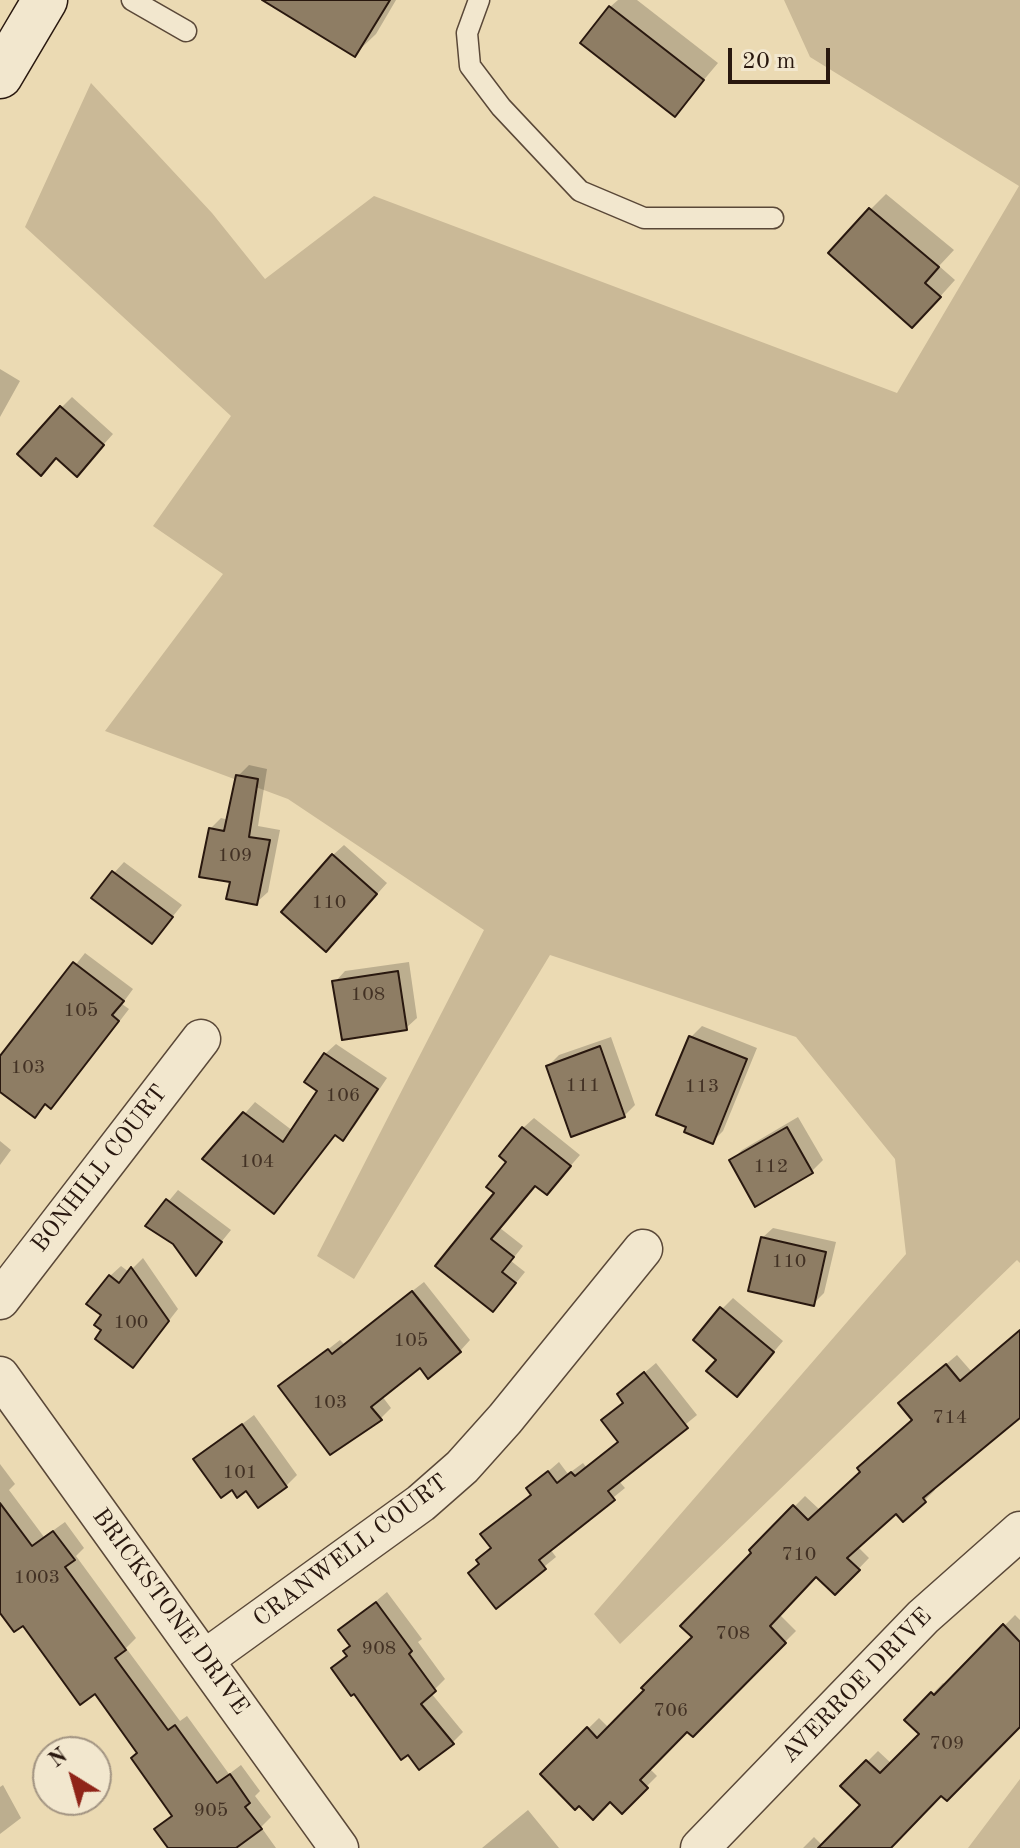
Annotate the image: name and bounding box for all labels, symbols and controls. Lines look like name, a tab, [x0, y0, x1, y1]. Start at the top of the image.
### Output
scale bar	[732, 32, 834, 82]
text: 20 m	[742, 50, 796, 74]
house number: 109	[218, 844, 252, 868]
house number: 110	[312, 891, 346, 915]
house number: 108	[351, 983, 385, 1007]
house number: 105	[64, 999, 98, 1023]
house number: 103	[11, 1056, 45, 1080]
house number: 111	[566, 1074, 600, 1098]
house number: 113	[685, 1075, 719, 1099]
street label: BONHILL COURT	[26, 1080, 174, 1258]
house number: 106	[326, 1084, 360, 1108]
house number: 104	[240, 1150, 274, 1174]
house number: 112	[754, 1155, 788, 1179]
house number: 110	[772, 1250, 806, 1274]
house number: 100	[114, 1311, 148, 1335]
house number: 105	[394, 1329, 428, 1353]
house number: 103	[313, 1391, 347, 1415]
house number: 714	[933, 1406, 967, 1430]
house number: 101	[223, 1461, 257, 1485]
street label: CRANWELL COURT	[248, 1468, 454, 1634]
street label: BRICKSTONE DRIVE	[85, 1503, 255, 1721]
house number: 710	[782, 1543, 816, 1567]
house number: 1003	[14, 1566, 60, 1590]
street label: AVERROE DRIVE	[776, 1602, 938, 1770]
house number: 708	[716, 1622, 750, 1646]
house number: 908	[362, 1637, 396, 1661]
house number: 706	[654, 1699, 688, 1723]
house number: 709	[930, 1732, 964, 1756]
north arrow	[32, 1736, 112, 1816]
text: N	[45, 1745, 72, 1772]
house number: 905	[194, 1799, 228, 1823]

